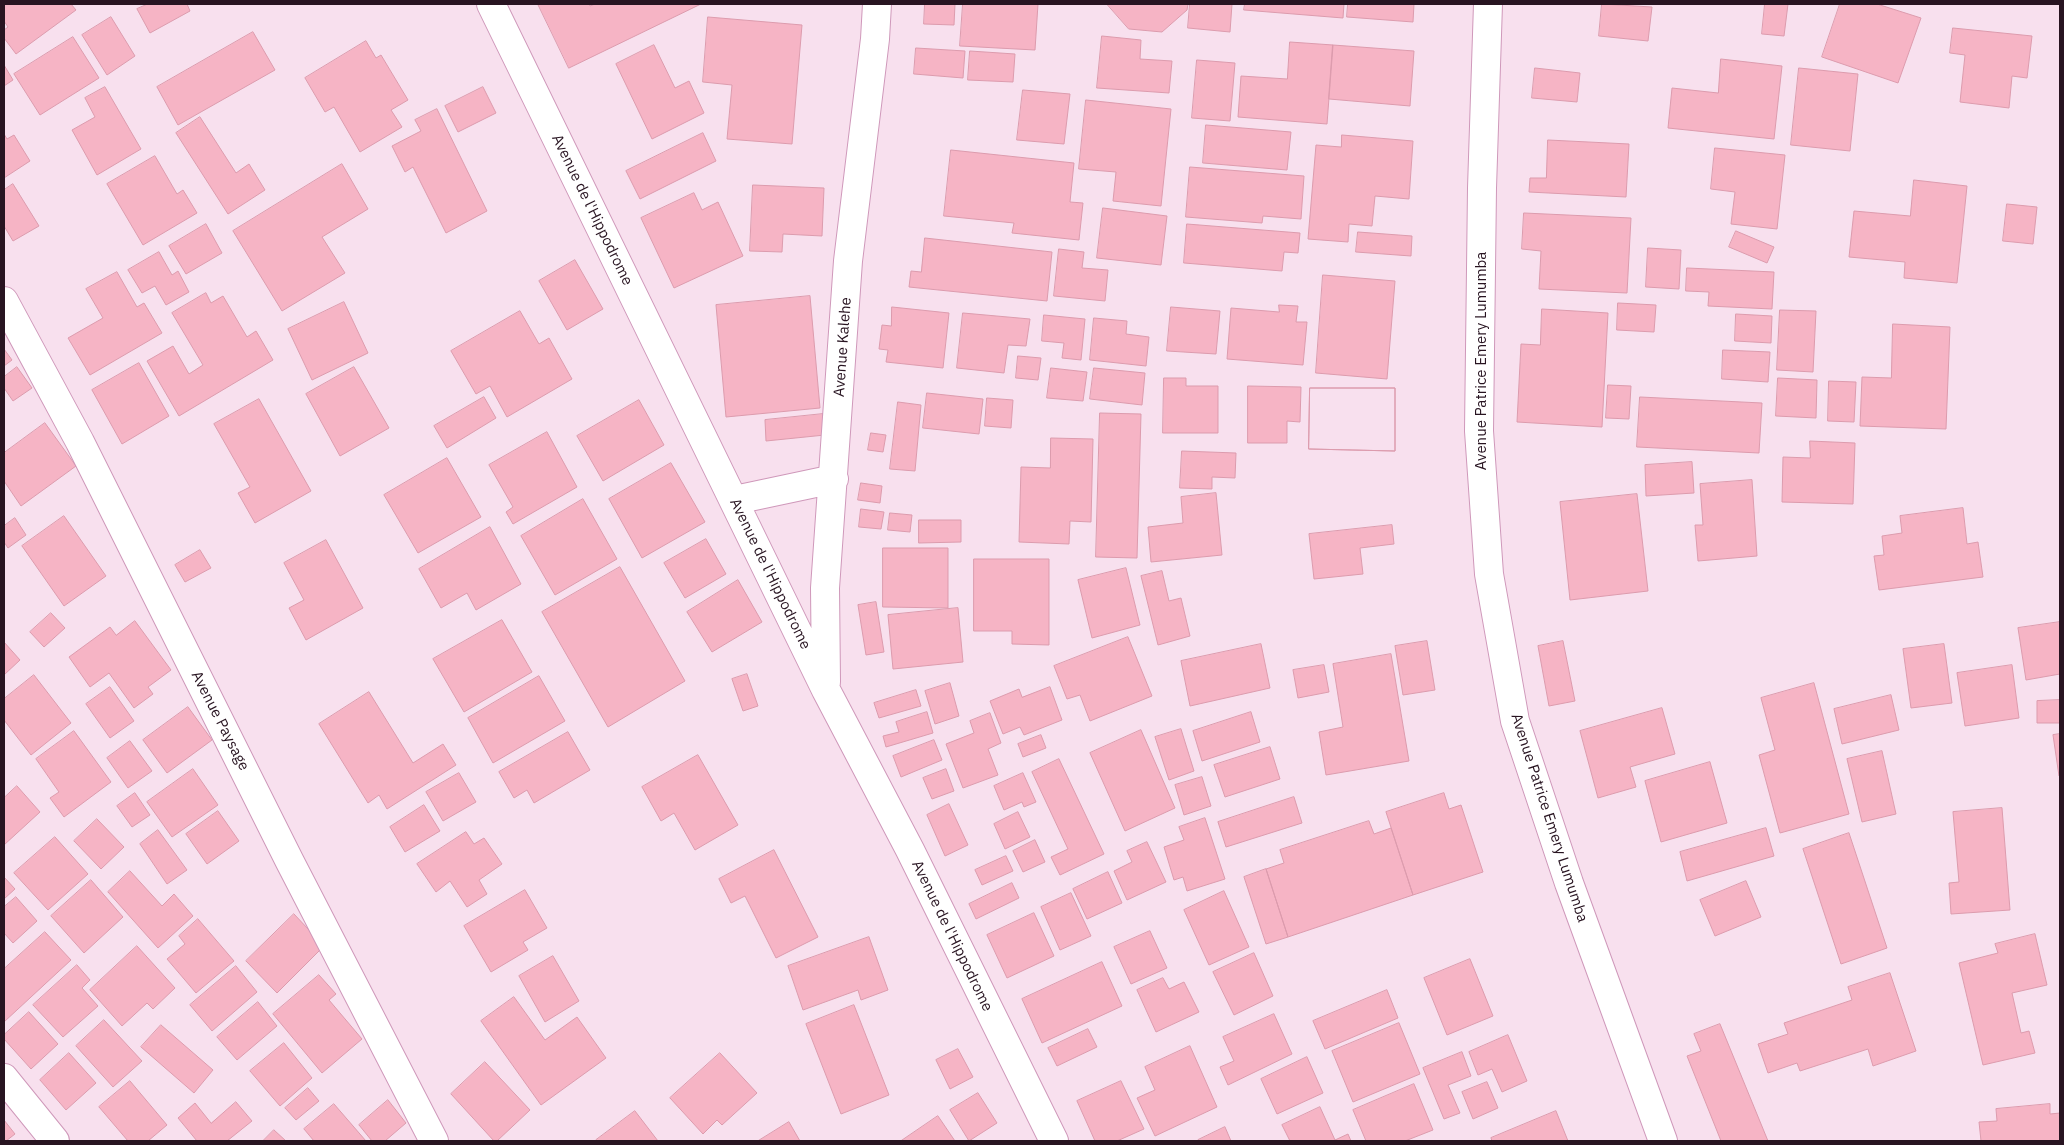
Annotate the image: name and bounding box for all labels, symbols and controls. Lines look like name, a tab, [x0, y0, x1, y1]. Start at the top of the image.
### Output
street label: Avenue de l'Hippodrome	[548, 132, 636, 288]
street label: Avenue Patrice Emery Lumumba	[1473, 252, 1491, 470]
street label: Avenue Kalehe	[831, 296, 855, 398]
street label: Avenue de l'Hippodrome	[726, 496, 814, 652]
street label: Avenue Paysage	[187, 668, 253, 774]
street label: Avenue Patrice Emery Lumumba	[1507, 711, 1591, 925]
street label: Avenue de l'Hippodrome	[908, 858, 996, 1014]

